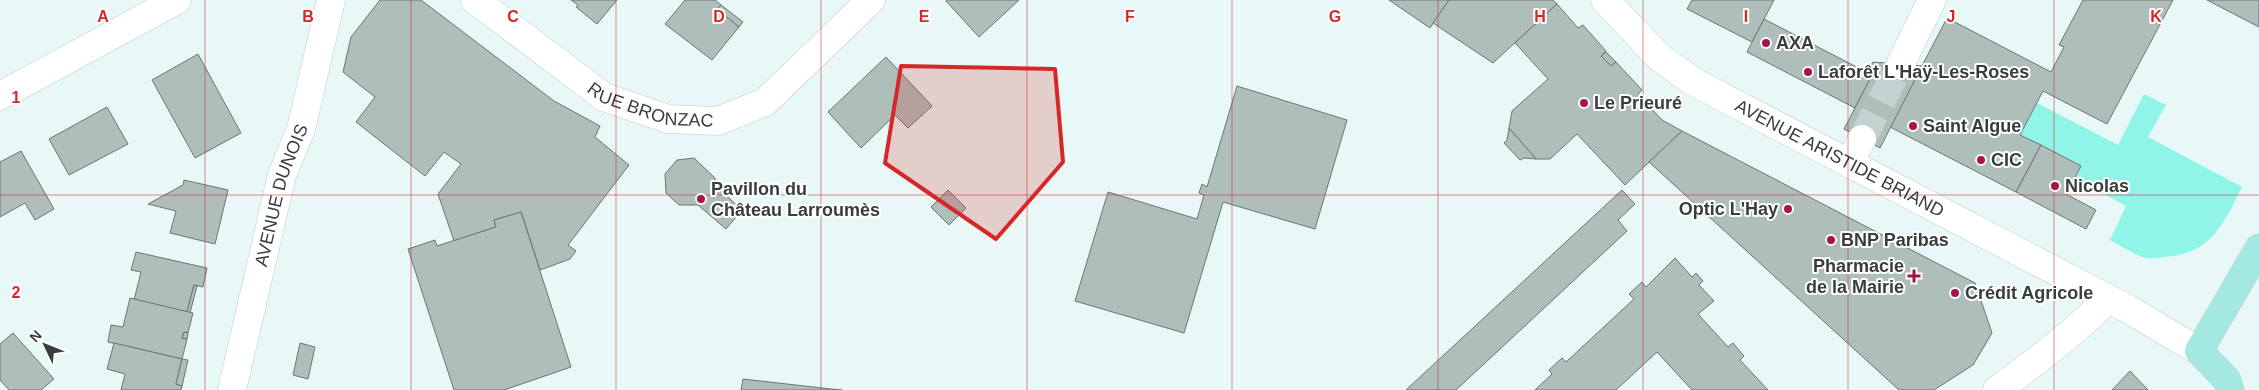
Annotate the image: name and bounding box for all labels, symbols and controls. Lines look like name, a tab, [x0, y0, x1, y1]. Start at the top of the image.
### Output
text: A	[97, 8, 109, 25]
text: B	[302, 8, 314, 25]
text: C	[507, 8, 519, 25]
text: D	[713, 8, 725, 25]
text: E	[919, 8, 930, 25]
text: F	[1125, 8, 1135, 25]
text: G	[1329, 8, 1341, 25]
text: H	[1534, 8, 1546, 25]
text: I	[1744, 8, 1748, 25]
text: J	[1947, 8, 1955, 25]
text: K	[2150, 8, 2162, 25]
place label: AXA	[1776, 33, 1814, 53]
marker: AXA	[1760, 37, 1772, 49]
place label: Laforêt L'Haÿ-Les-Roses	[1818, 62, 2029, 82]
marker: Laforêt L'Haÿ-Les-Roses	[1802, 66, 1814, 78]
street label: RUE BRONZAC	[584, 78, 714, 131]
text: 1	[12, 89, 21, 106]
place label: Le Prieuré	[1594, 93, 1682, 113]
street label: AVENUE ARISTIDE BRIAND	[1732, 95, 1948, 221]
marker: Le Prieuré	[1578, 97, 1590, 109]
place label: Saint Algue	[1923, 116, 2021, 136]
marker: Saint Algue	[1907, 120, 1919, 132]
street label: AVENUE DUNOIS	[251, 121, 312, 268]
place label: CIC	[1991, 150, 2022, 170]
marker: CIC	[1975, 154, 1987, 166]
place label: Nicolas	[2065, 176, 2129, 196]
place label: Pavillon du Château Larroumès	[711, 179, 880, 220]
marker: Nicolas	[2049, 180, 2061, 192]
marker: Pavillon du Château Larroumès	[695, 193, 707, 205]
place label: Optic L'Hay	[1679, 199, 1778, 219]
marker: Optic L'Hay	[1782, 203, 1794, 215]
place label: BNP Paribas	[1841, 230, 1949, 250]
marker: BNP Paribas	[1825, 234, 1837, 246]
place label: Pharmacie de la Mairie	[1806, 256, 1904, 297]
marker: Pharmacie de la Mairie	[1908, 270, 1920, 282]
place label: Crédit Agricole	[1965, 283, 2093, 303]
text: 2	[12, 284, 21, 301]
marker: Crédit Agricole	[1949, 287, 1961, 299]
north arrow	[20, 320, 70, 370]
text: N	[26, 327, 45, 345]

